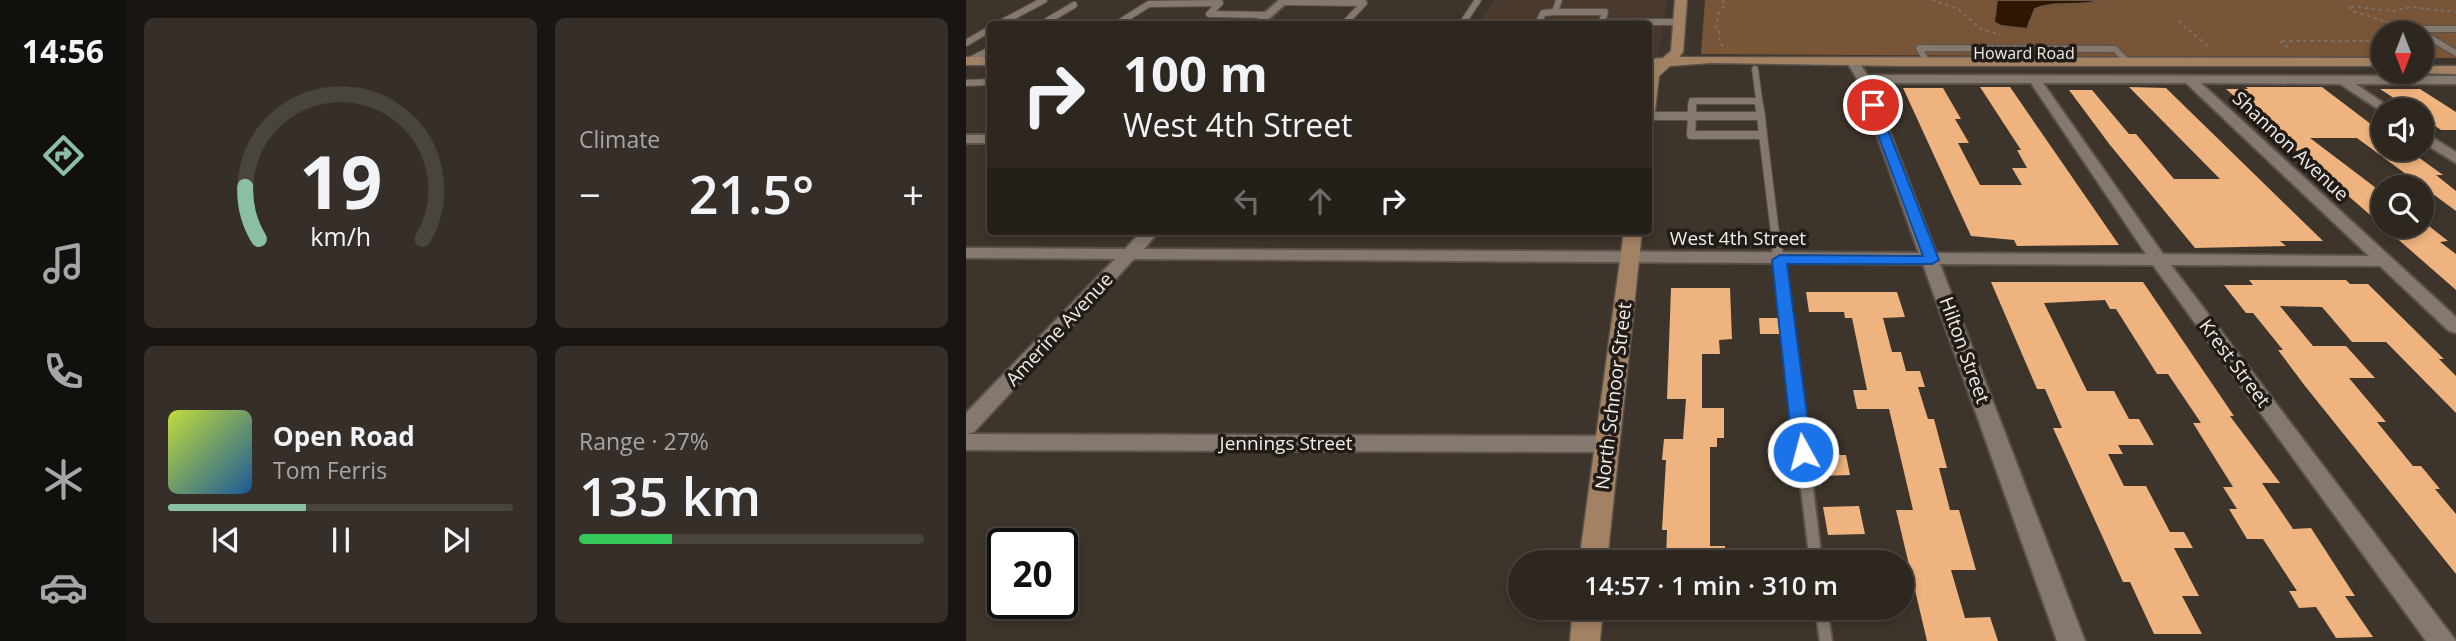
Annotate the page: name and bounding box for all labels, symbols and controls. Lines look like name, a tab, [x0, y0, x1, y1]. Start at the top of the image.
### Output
north arrow	[2371, 21, 2434, 84]
map controls	[2371, 21, 2434, 238]
text: 14:56	[22, 29, 104, 72]
text: 100 m	[1123, 40, 1268, 106]
street label: Howard Road	[1973, 42, 2075, 64]
icon: right	[1008, 49, 1099, 140]
pin	[1843, 75, 1903, 135]
street label: Shannon Avenue	[2227, 85, 2355, 207]
icon: arrive	[1854, 86, 1892, 124]
button: sound	[2371, 98, 2434, 161]
text: West 4th Street	[1123, 103, 1353, 146]
text: Climate	[579, 123, 660, 155]
icon: directions	[39, 131, 88, 180]
text: 19	[299, 131, 382, 230]
text: 21.5°	[689, 158, 814, 229]
text: −	[579, 168, 601, 220]
text: +	[902, 168, 924, 220]
button: search	[2371, 175, 2434, 238]
icon: left	[1228, 182, 1266, 220]
icon: ahead	[1301, 182, 1339, 220]
icon: right	[1374, 182, 1412, 220]
text: km/h	[310, 219, 371, 253]
street label: West 4th Street	[1670, 225, 1806, 251]
icon: music	[39, 239, 88, 288]
street label: Amerine Avenue	[1000, 267, 1118, 391]
street label: Hilton Street	[1934, 293, 1996, 407]
street label: North Schnoor Street	[1589, 301, 1637, 491]
street label: Krest Street	[2193, 314, 2277, 412]
icon: phone	[39, 347, 88, 396]
position arrow	[1766, 415, 1840, 489]
text: Open Road	[273, 418, 415, 454]
text: Range · 27%	[579, 425, 709, 457]
street label: Jennings Street	[1218, 430, 1353, 456]
text: Tom Ferris	[273, 454, 387, 486]
icon: climate	[39, 455, 88, 504]
text: 135 km	[579, 460, 761, 531]
icon: previous	[207, 521, 245, 559]
icon: pause	[322, 521, 360, 559]
icon: next	[437, 521, 475, 559]
speed limit sign: 20	[987, 528, 1078, 619]
icon: car	[39, 563, 88, 612]
text: 14:57 · 1 min · 310 m	[1584, 567, 1838, 603]

